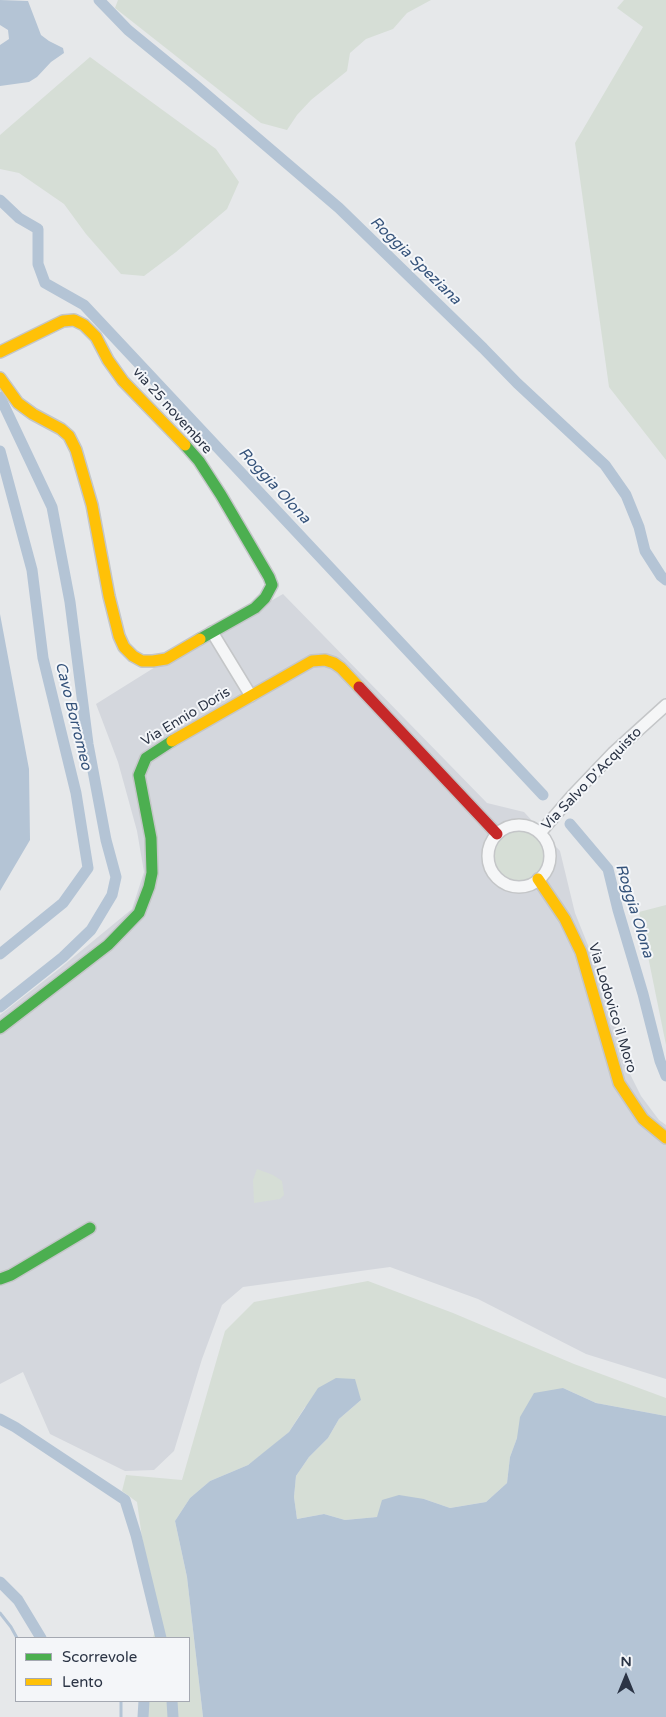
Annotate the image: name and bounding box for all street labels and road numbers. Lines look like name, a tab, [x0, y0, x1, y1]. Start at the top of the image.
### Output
street label: via 25 novembre	[129, 364, 215, 458]
street label: Via Ennio Doris	[139, 684, 233, 750]
street label: Via Salvo D'Acquisto	[539, 724, 645, 834]
street label: Via Lodovico il Moro	[584, 941, 640, 1075]

